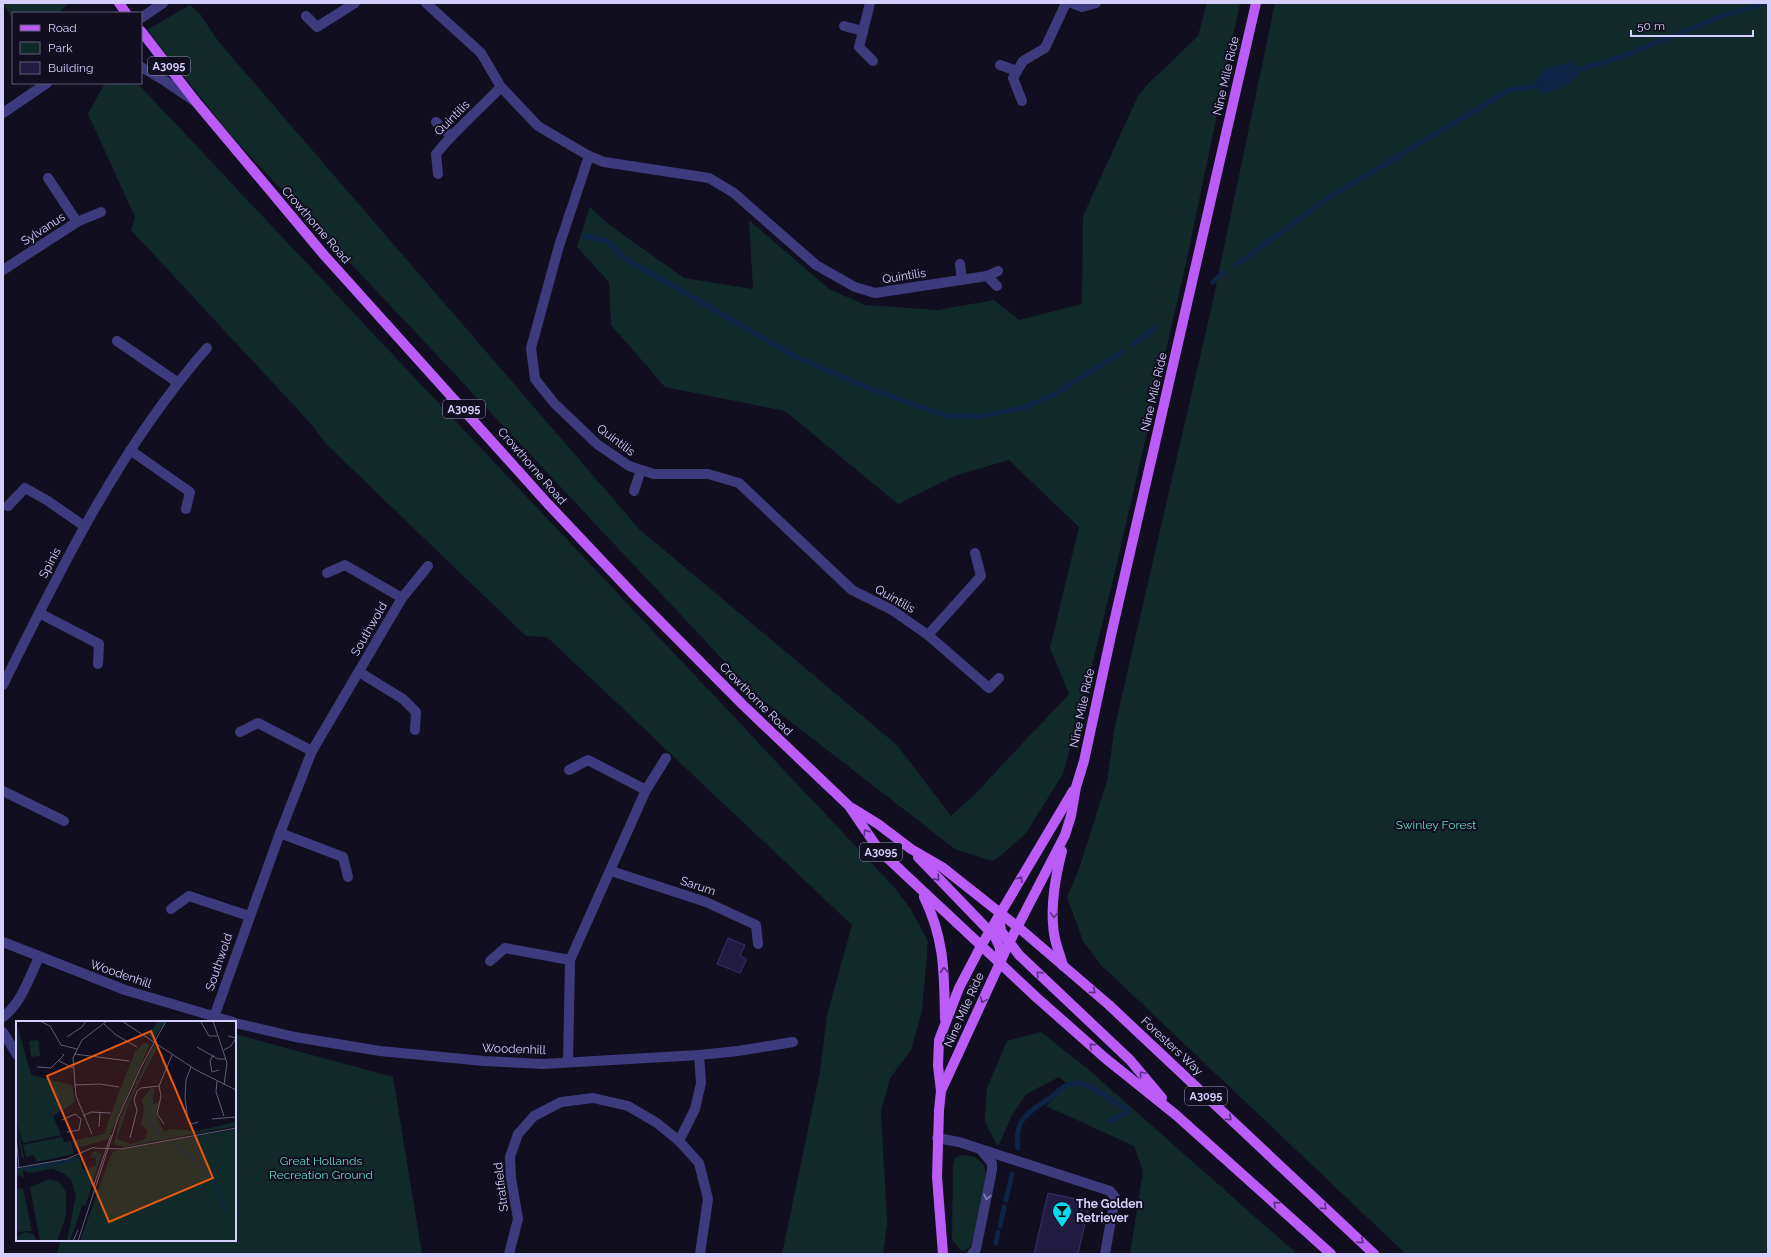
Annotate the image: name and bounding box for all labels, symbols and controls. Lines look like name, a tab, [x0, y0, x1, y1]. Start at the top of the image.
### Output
legend	[12, 12, 142, 84]
scale bar	[1631, 12, 1753, 38]
text: 50 m	[1637, 19, 1665, 33]
text: Road	[48, 21, 77, 35]
street label: Nine Mile Ride	[1210, 35, 1242, 117]
text: Park	[48, 41, 73, 55]
road number: A3095	[148, 57, 190, 75]
text: Building	[48, 61, 94, 75]
street label: Quintilis	[431, 97, 473, 139]
street label: Crowthorne Road	[279, 184, 353, 266]
street label: Sylvanus	[18, 210, 68, 248]
street label: Quintilis	[881, 266, 927, 286]
street label: Nine Mile Ride	[1138, 351, 1170, 433]
road number: A3095	[443, 400, 485, 418]
street label: Quintilis	[594, 421, 638, 459]
street label: Crowthorne Road	[495, 425, 569, 507]
street label: Spinis	[36, 545, 64, 581]
street label: Quintilis	[872, 582, 918, 616]
street label: Southwold	[348, 600, 390, 658]
street label: Crowthorne Road	[717, 660, 795, 738]
street label: Nine Mile Ride	[1067, 667, 1097, 749]
park label: Swinley Forest	[1396, 818, 1476, 832]
one-way arrow	[863, 829, 871, 836]
road number: A3095	[860, 843, 902, 861]
street label: Sarum	[679, 873, 717, 899]
one-way arrow	[933, 873, 940, 881]
one-way arrow	[1015, 876, 1023, 883]
one-way arrow	[1049, 912, 1058, 918]
street label: Southwold	[203, 931, 235, 993]
street label: Woodenhill	[89, 957, 154, 991]
one-way arrow	[940, 967, 948, 973]
street label: Nine Mile Ride	[941, 970, 987, 1050]
one-way arrow	[1036, 971, 1044, 979]
one-way arrow	[1088, 987, 1095, 994]
one-way arrow	[980, 995, 988, 1003]
street label: Foresters Way	[1138, 1014, 1206, 1078]
inset map	[16, 1021, 236, 1241]
street label: Woodenhill	[482, 1041, 547, 1057]
one-way arrow	[1089, 1044, 1096, 1051]
one-way arrow	[1140, 1071, 1147, 1079]
road number: A3095	[1185, 1087, 1227, 1105]
one-way arrow	[1224, 1113, 1232, 1120]
park label: Great Hollands Recreation Ground	[269, 1154, 373, 1182]
street label: Stratfield	[491, 1161, 511, 1213]
one-way arrow	[984, 1194, 992, 1200]
place label: The Golden Retriever	[1076, 1197, 1143, 1225]
bar icon: The Golden Retriever	[1051, 1200, 1073, 1228]
one-way arrow	[1273, 1202, 1281, 1209]
one-way arrow	[1319, 1202, 1327, 1210]
one-way arrow	[1356, 1237, 1363, 1244]

